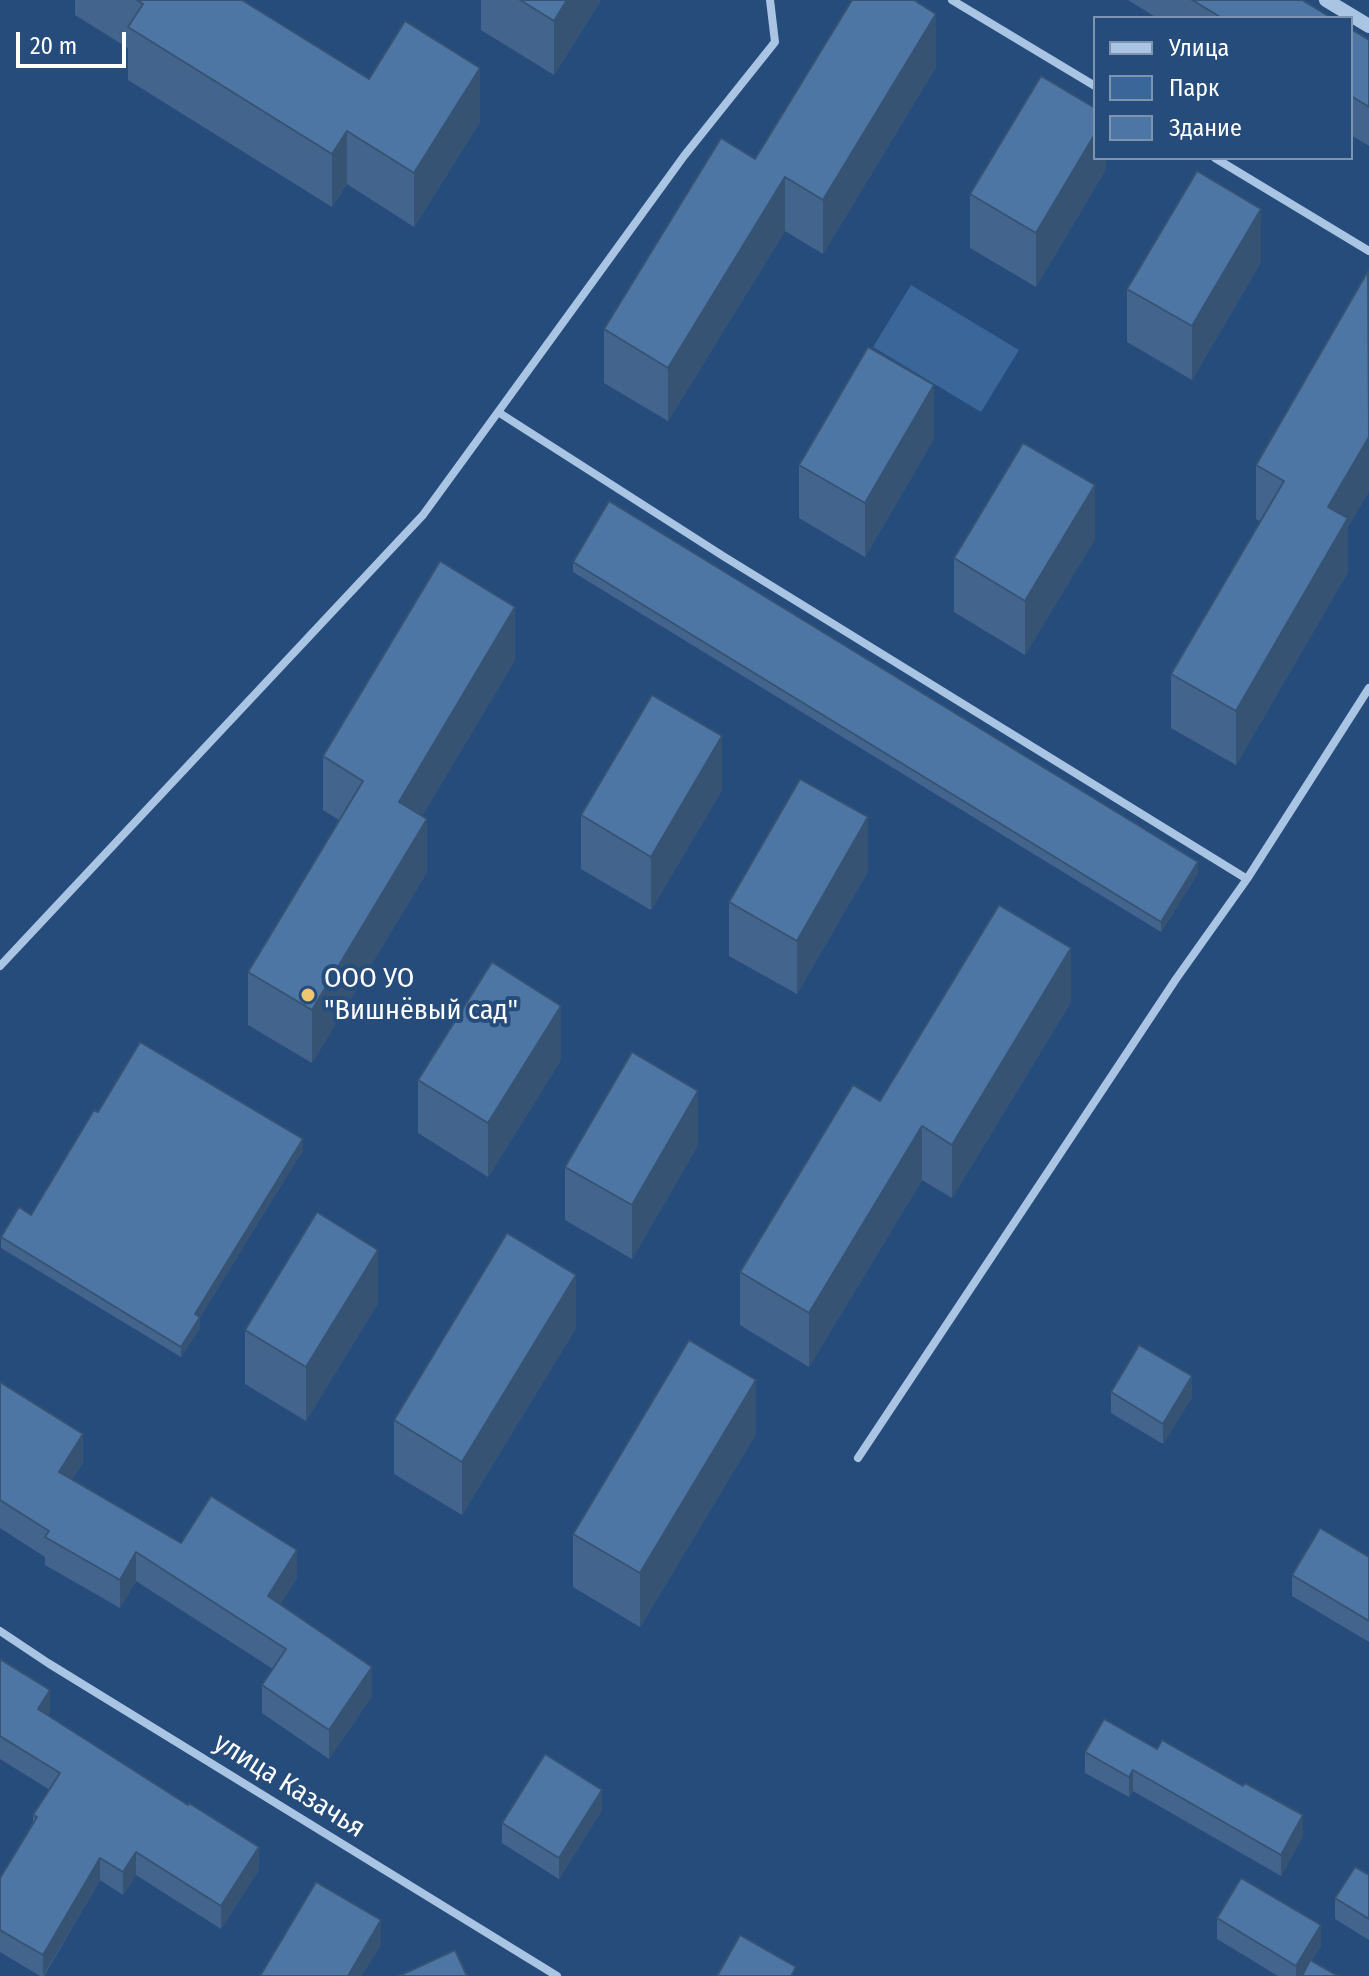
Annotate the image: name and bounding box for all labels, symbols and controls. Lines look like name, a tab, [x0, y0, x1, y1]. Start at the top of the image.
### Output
scale bar	[20, 16, 130, 66]
legend	[1093, 16, 1353, 160]
text: 20 m	[30, 32, 77, 60]
text: Улица	[1169, 34, 1229, 62]
text: Парк	[1169, 74, 1219, 102]
text: Здание	[1169, 114, 1242, 142]
place label: ООО УО "Вишнёвый сад"	[324, 962, 518, 1028]
marker: ООО УО "Вишнёвый сад"	[299, 986, 317, 1004]
street label: улица Казачья	[207, 1726, 371, 1846]

